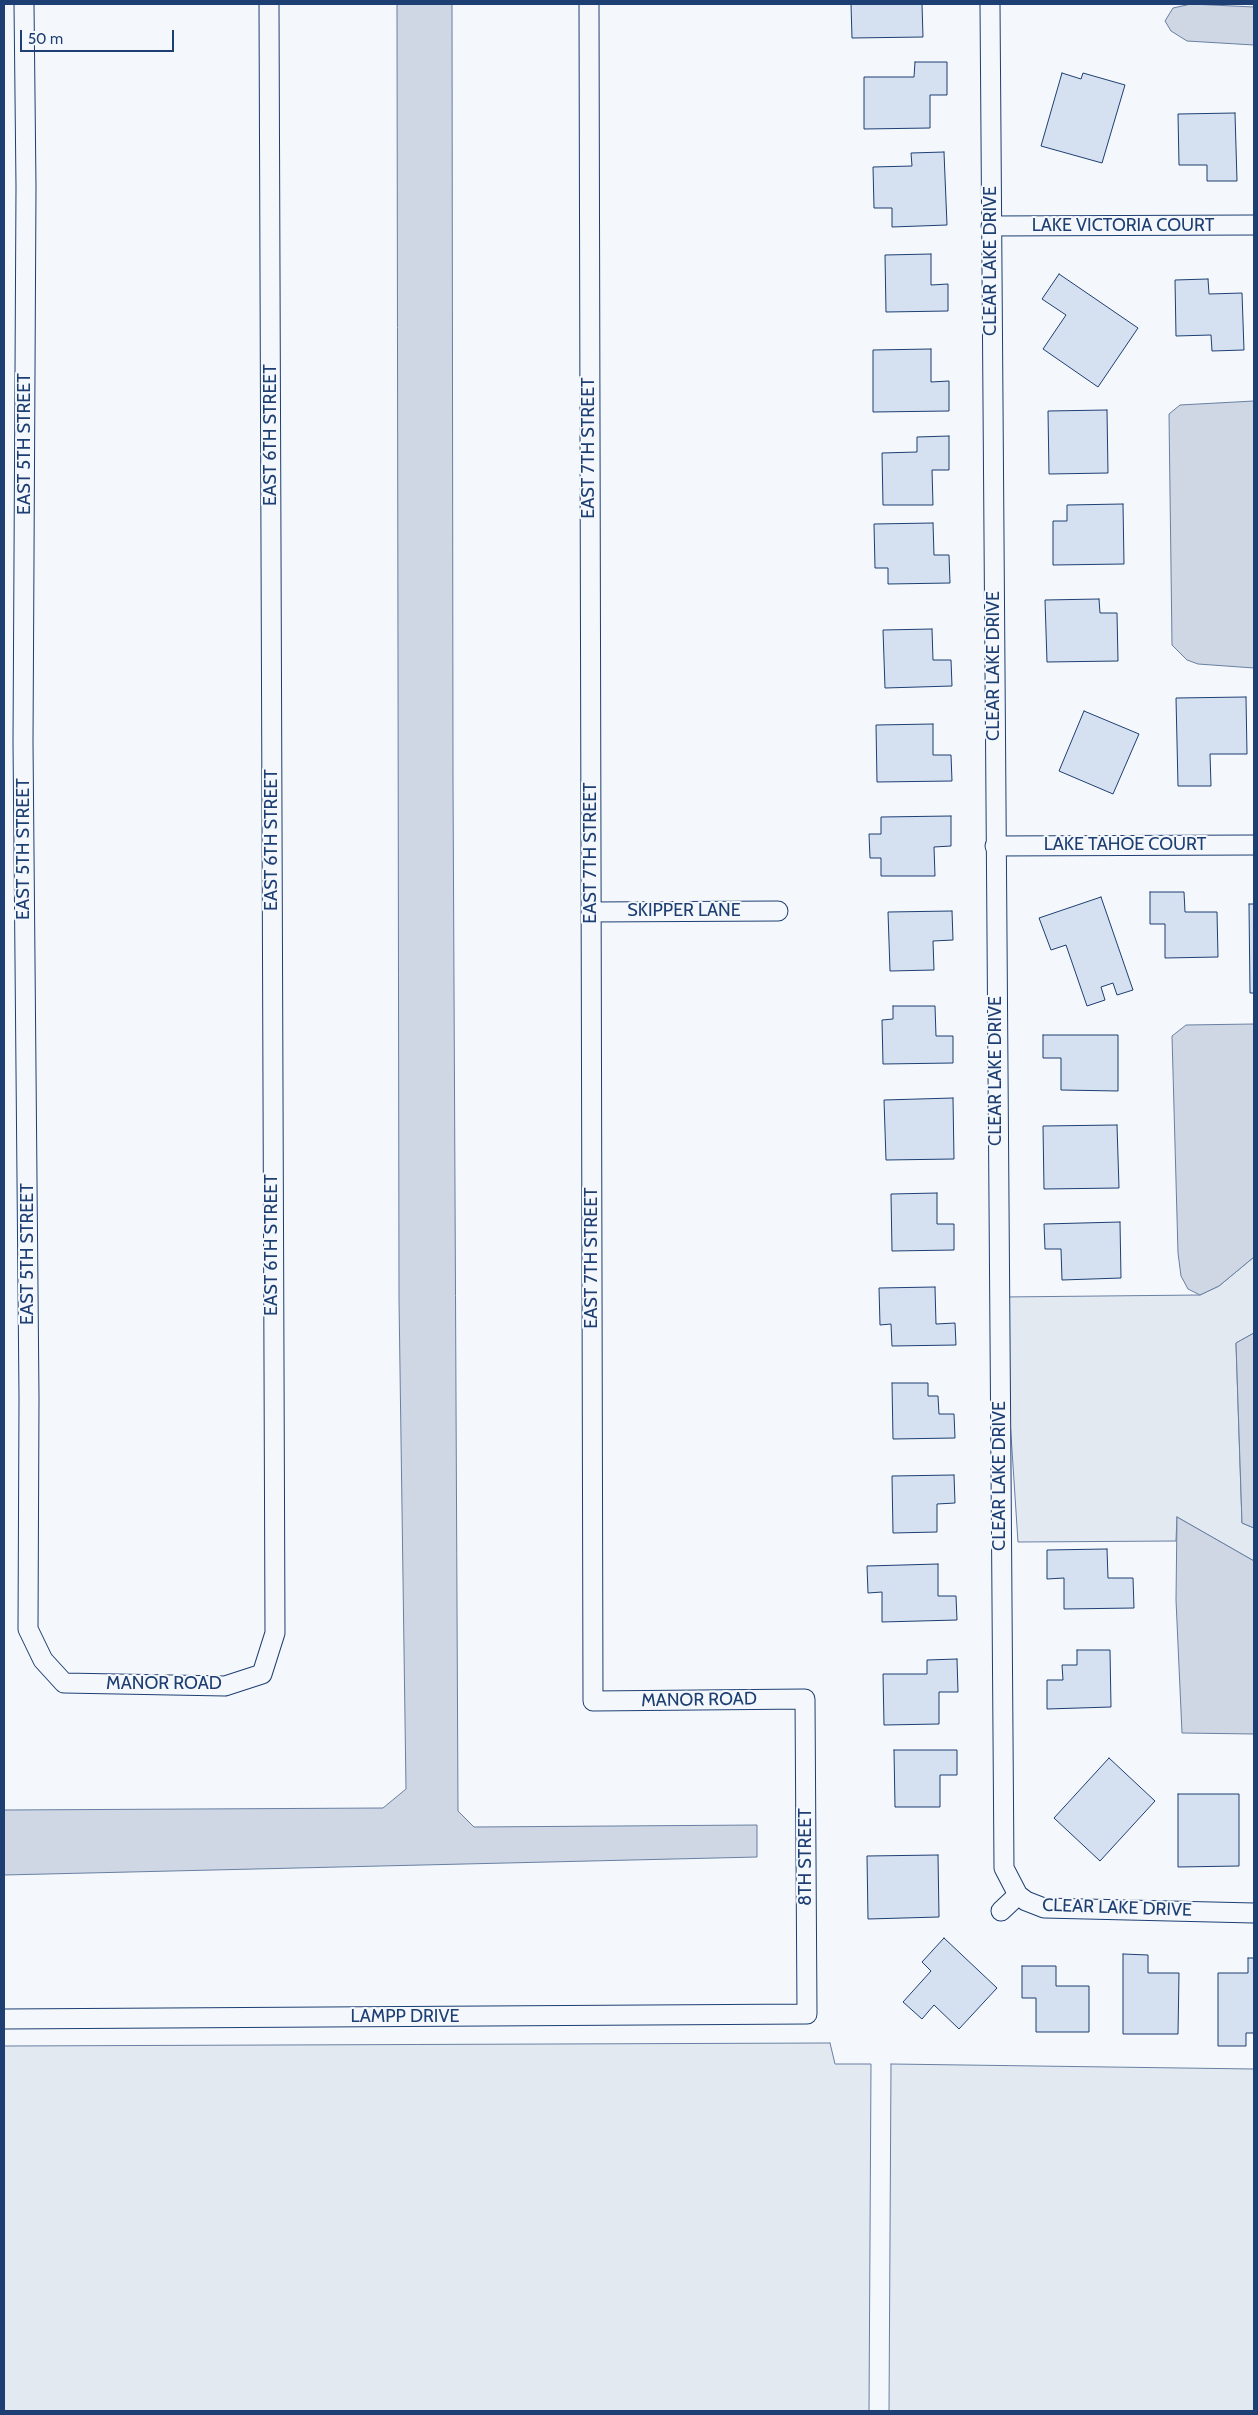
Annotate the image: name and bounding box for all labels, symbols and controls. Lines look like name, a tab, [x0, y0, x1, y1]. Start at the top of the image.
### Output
scale bar	[22, 20, 176, 52]
text: 50 m	[28, 30, 63, 48]
street label: CLEAR LAKE DRIVE	[980, 186, 1002, 336]
street label: LAKE VICTORIA COURT	[1032, 215, 1214, 237]
street label: EAST 6TH STREET	[260, 364, 282, 506]
street label: EAST 5TH STREET	[14, 373, 36, 515]
street label: EAST 7TH STREET	[578, 377, 600, 519]
street label: CLEAR LAKE DRIVE	[983, 591, 1005, 741]
street label: EAST 6TH STREET	[261, 769, 283, 911]
street label: EAST 5TH STREET	[13, 778, 35, 920]
street label: EAST 7TH STREET	[580, 782, 602, 924]
street label: LAKE TAHOE COURT	[1044, 834, 1206, 856]
street label: SKIPPER LANE	[627, 900, 741, 922]
street label: CLEAR LAKE DRIVE	[985, 996, 1007, 1146]
street label: EAST 6TH STREET	[261, 1174, 283, 1316]
street label: EAST 5TH STREET	[17, 1183, 39, 1325]
street label: EAST 7TH STREET	[581, 1187, 603, 1329]
street label: CLEAR LAKE DRIVE	[989, 1401, 1011, 1551]
street label: MANOR ROAD	[106, 1673, 222, 1695]
street label: MANOR ROAD	[641, 1688, 757, 1712]
street label: 8TH STREET	[795, 1808, 817, 1906]
street label: CLEAR LAKE DRIVE	[1042, 1895, 1192, 1921]
street label: LAMPP DRIVE	[351, 2006, 459, 2028]

